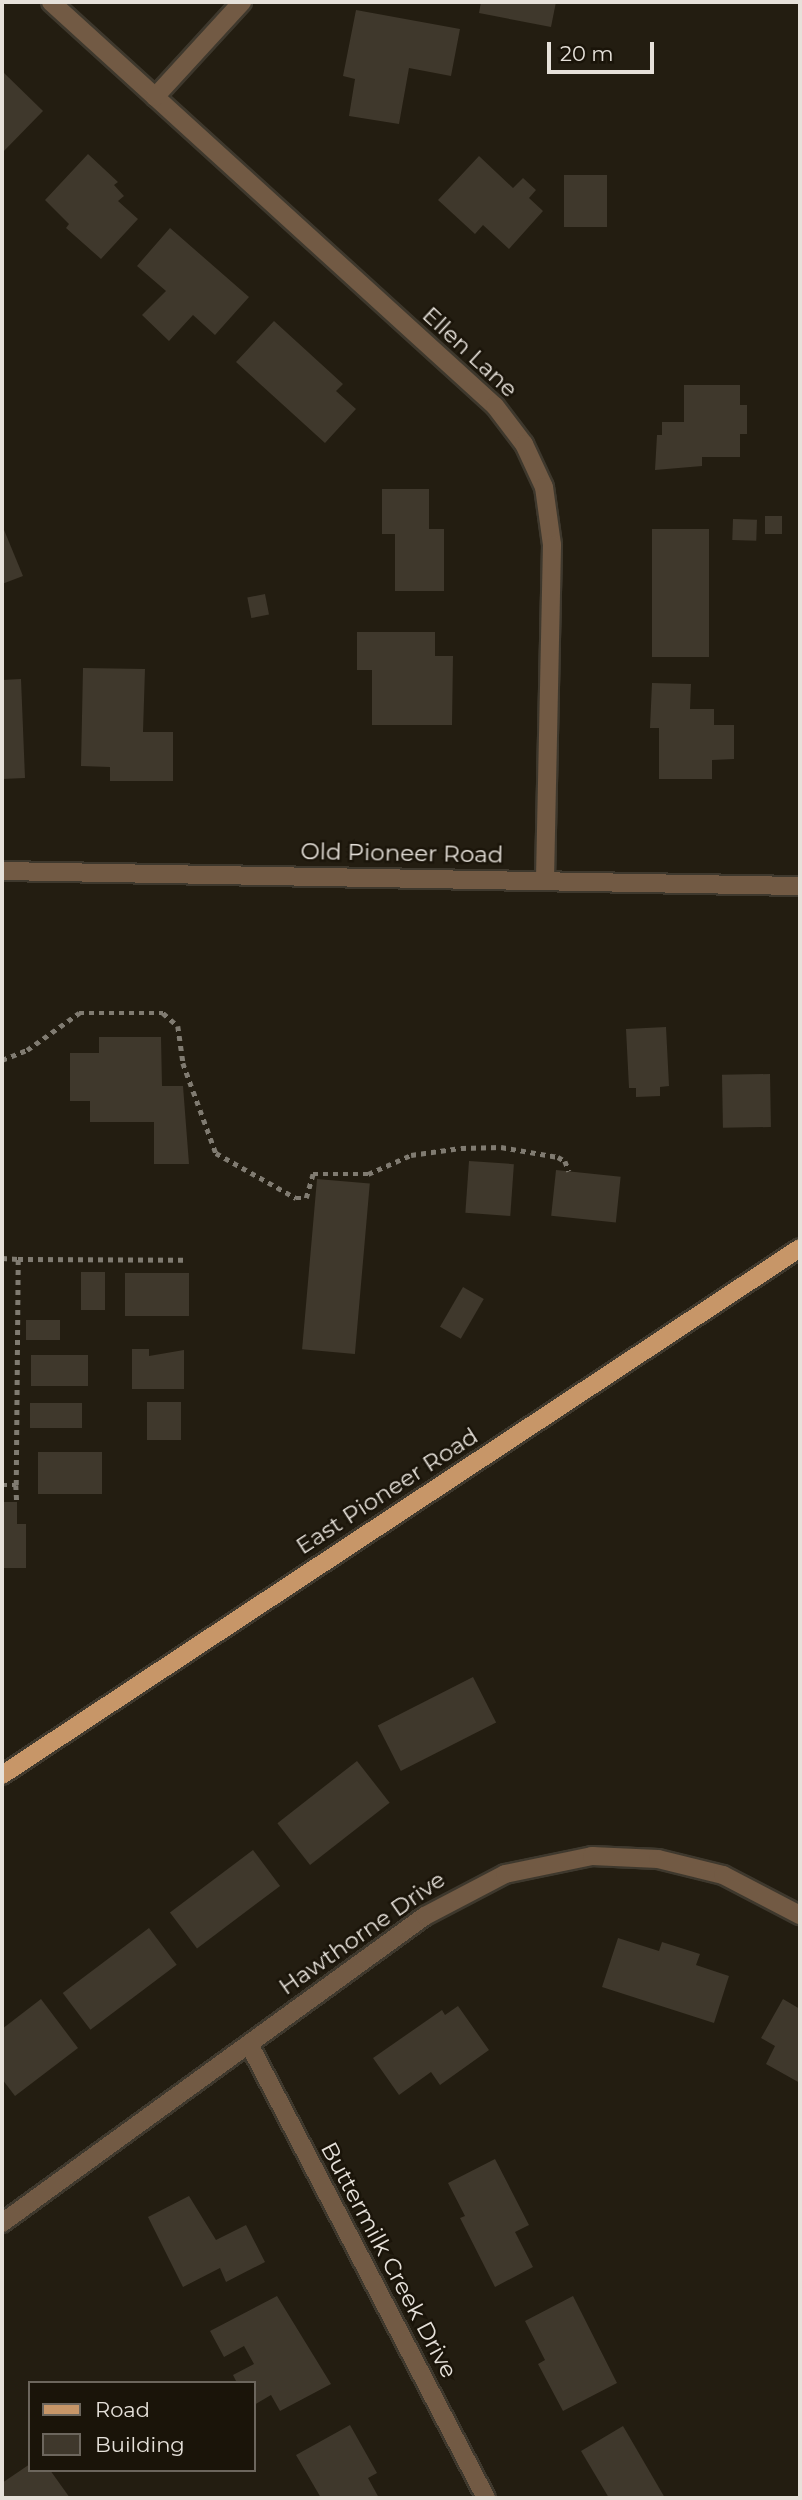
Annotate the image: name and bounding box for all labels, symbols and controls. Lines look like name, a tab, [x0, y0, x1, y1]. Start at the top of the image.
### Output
scale bar	[550, 28, 657, 72]
text: 20 m	[560, 41, 614, 66]
street label: Ellen Lane	[417, 301, 523, 403]
street label: Old Pioneer Road	[300, 837, 504, 869]
street label: East Pioneer Road	[291, 1422, 483, 1560]
street label: Hawthorne Drive	[274, 1865, 450, 2001]
street label: Buttermilk Creek Drive	[315, 2137, 463, 2383]
legend	[28, 2381, 256, 2472]
text: Road	[95, 2397, 150, 2422]
text: Building	[95, 2432, 185, 2457]

